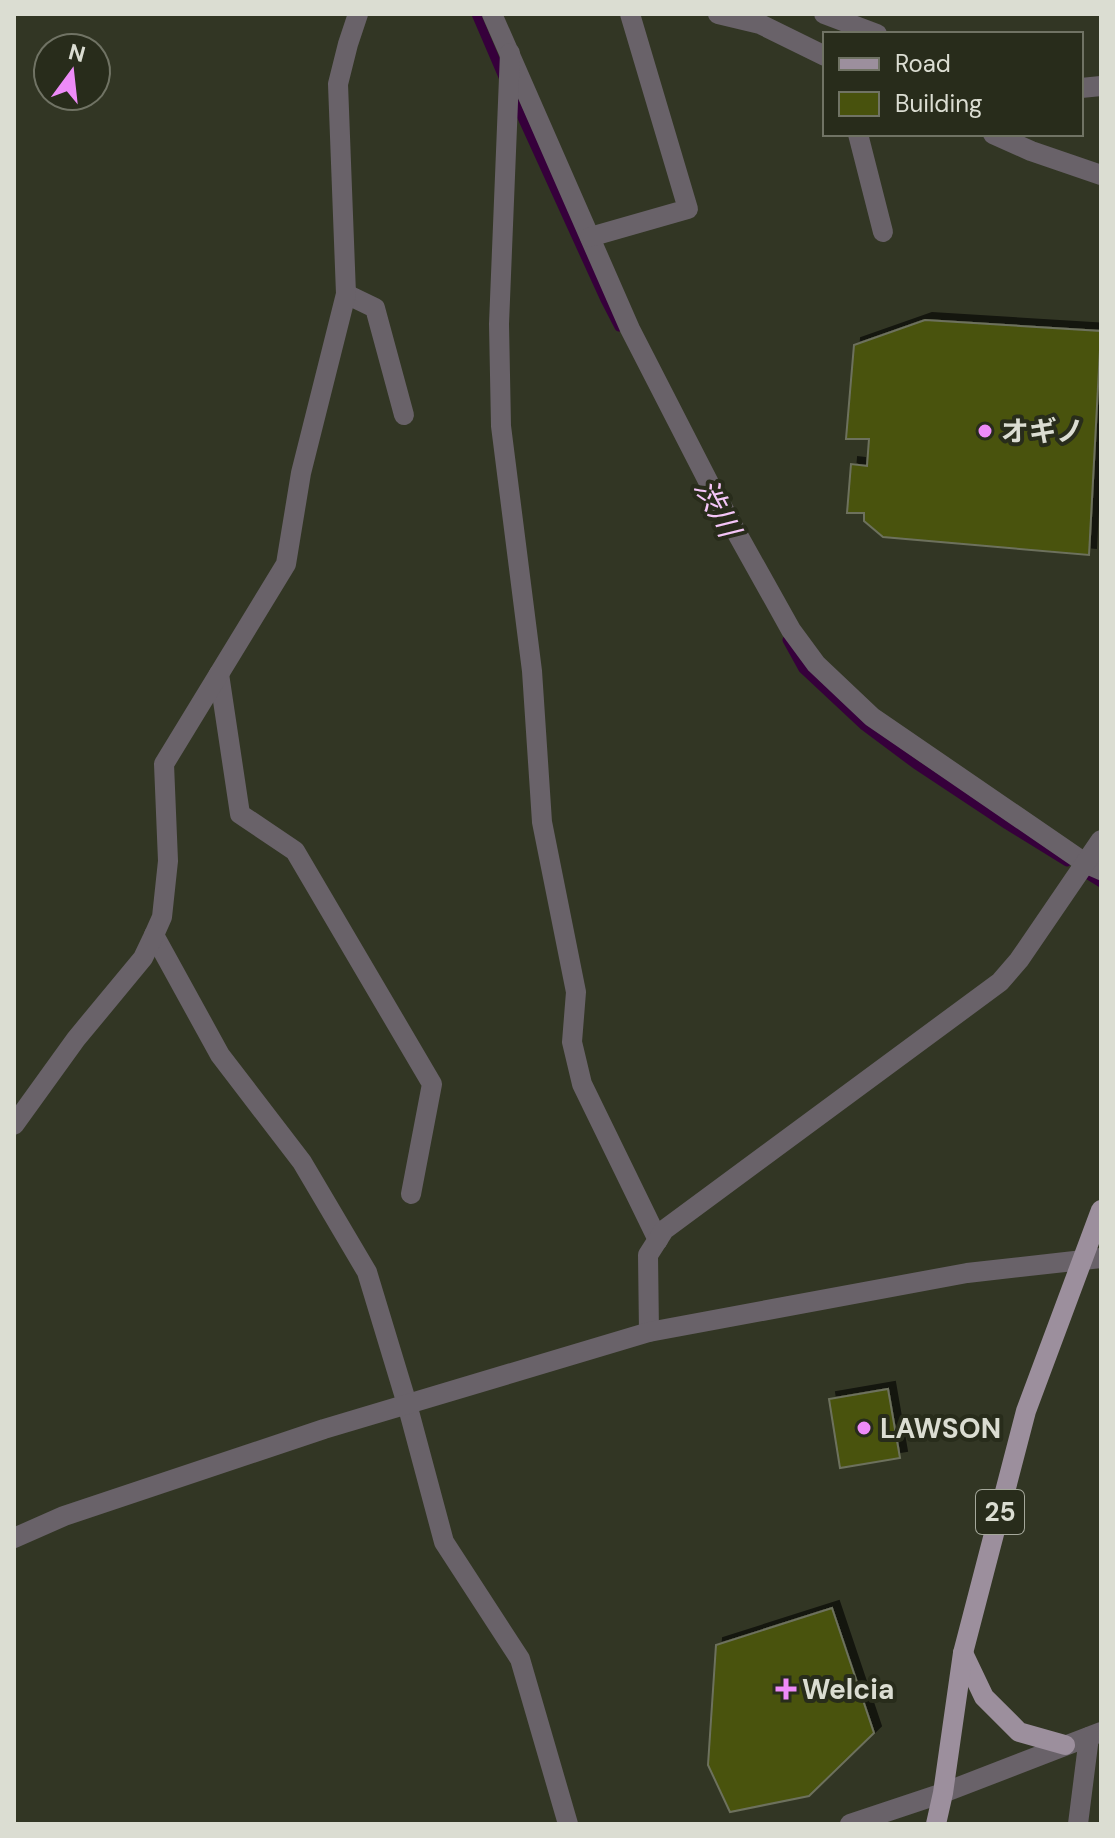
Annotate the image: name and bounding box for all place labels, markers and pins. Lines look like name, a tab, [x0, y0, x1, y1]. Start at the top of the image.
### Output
place label: オギノ	[1001, 413, 1084, 450]
marker: オギノ	[976, 422, 994, 440]
place label: LAWSON	[880, 1410, 1001, 1447]
marker: LAWSON	[855, 1419, 873, 1437]
place label: Welcia	[802, 1671, 894, 1708]
marker: Welcia	[777, 1680, 795, 1698]

